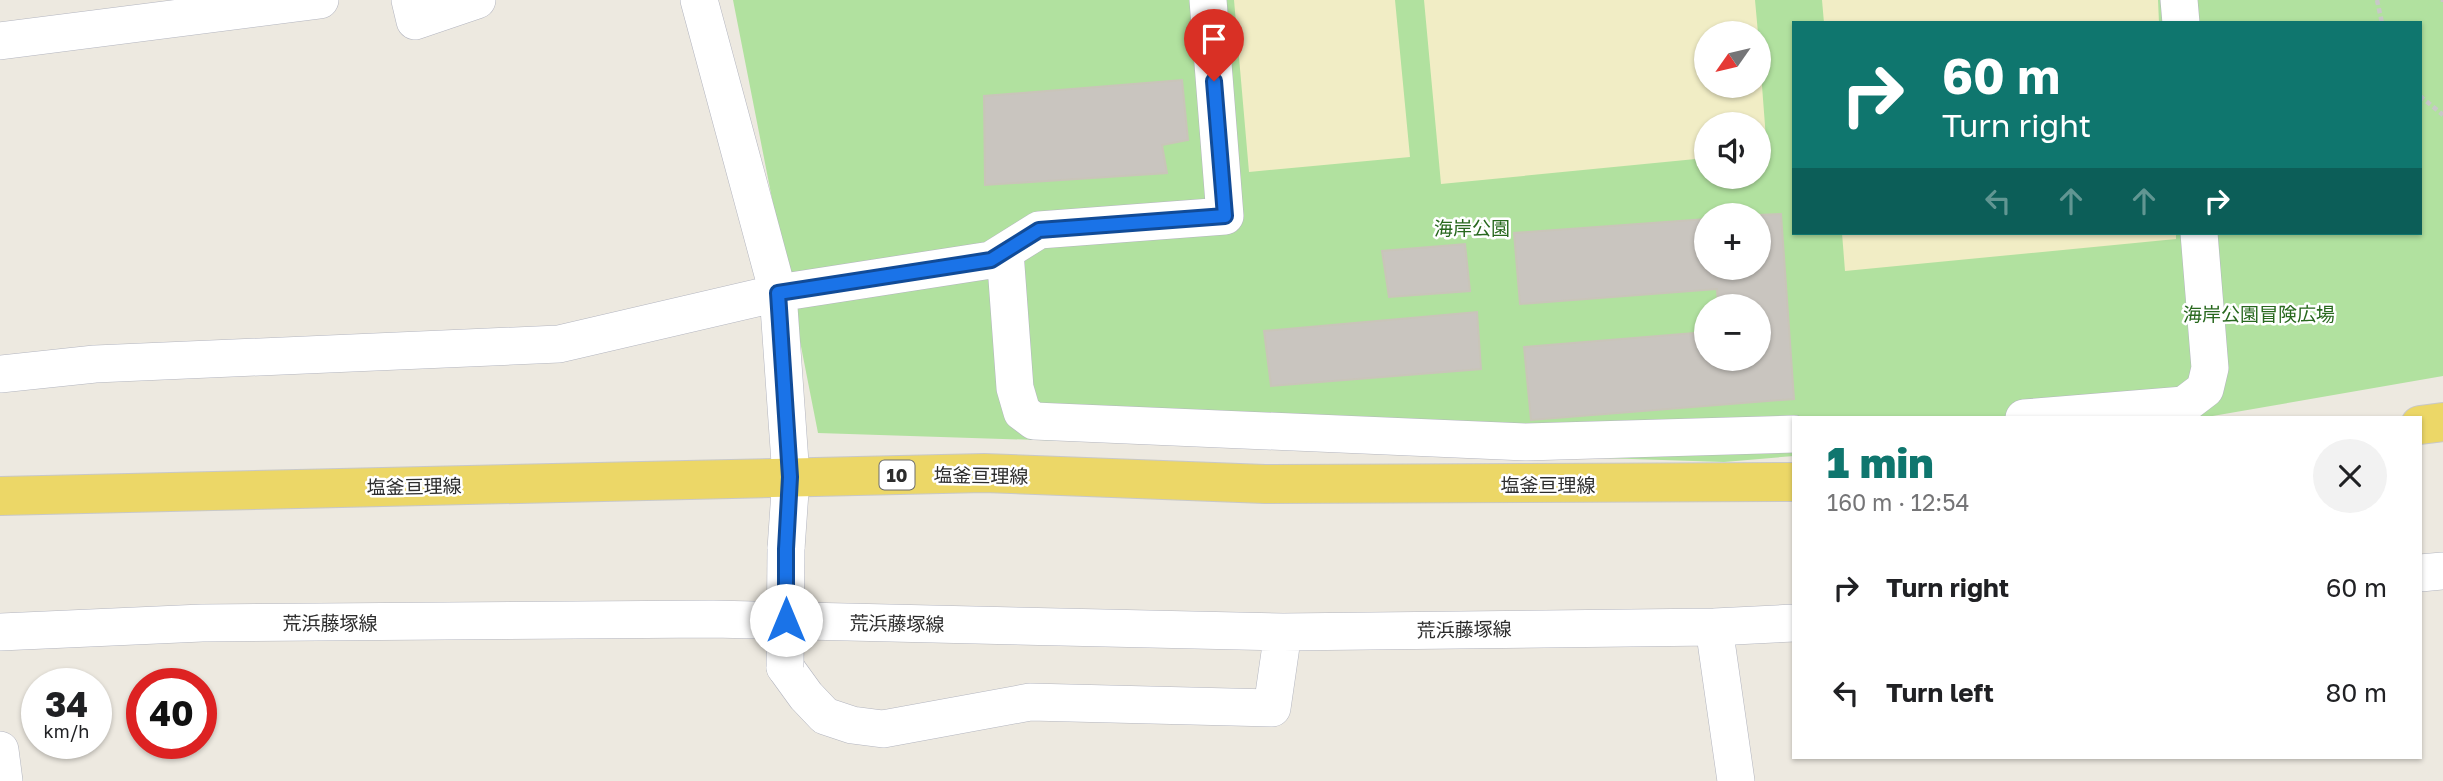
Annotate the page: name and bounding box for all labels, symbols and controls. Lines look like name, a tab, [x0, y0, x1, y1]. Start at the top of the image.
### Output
pin	[1184, 9, 1244, 81]
icon: arrive	[1195, 20, 1233, 58]
north arrow	[1694, 21, 1771, 98]
map controls	[1694, 21, 1771, 371]
text: 60 m	[1942, 46, 2060, 105]
icon: right	[1827, 49, 1918, 140]
text: Turn right	[1942, 106, 2091, 144]
button: sound	[1694, 112, 1771, 189]
icon: left	[1979, 182, 2017, 220]
icon: ahead	[2052, 182, 2090, 220]
icon: ahead	[2125, 182, 2163, 220]
icon: right	[2198, 182, 2236, 220]
button: +	[1694, 203, 1771, 280]
park label: 海岸公園	[1434, 216, 1510, 239]
button: −	[1694, 294, 1771, 371]
park label: 海岸公園冒険広場	[2183, 302, 2335, 325]
text: 1 min	[1827, 437, 1934, 487]
button: close	[2313, 439, 2387, 513]
road number: 10	[880, 461, 914, 490]
street label: 塩釜亘理線	[933, 463, 1029, 487]
street label: 塩釜亘理線	[1500, 473, 1596, 496]
street label: 塩釜亘理線	[366, 474, 462, 498]
text: 160 m · 12:54	[1827, 488, 1970, 516]
icon: right	[1827, 569, 1865, 607]
text: Turn right	[1886, 572, 2009, 603]
text: 60 m	[2326, 572, 2387, 603]
position arrow	[749, 583, 823, 657]
street label: 荒浜藤塚線	[282, 611, 378, 634]
street label: 荒浜藤塚線	[849, 611, 945, 635]
street label: 荒浜藤塚線	[1416, 617, 1512, 641]
speed limit sign: 40	[126, 668, 217, 759]
icon: left	[1827, 674, 1865, 712]
text: Turn left	[1886, 677, 1994, 708]
text: 80 m	[2326, 677, 2387, 708]
text: 34	[45, 683, 88, 725]
text: km/h	[44, 720, 89, 742]

